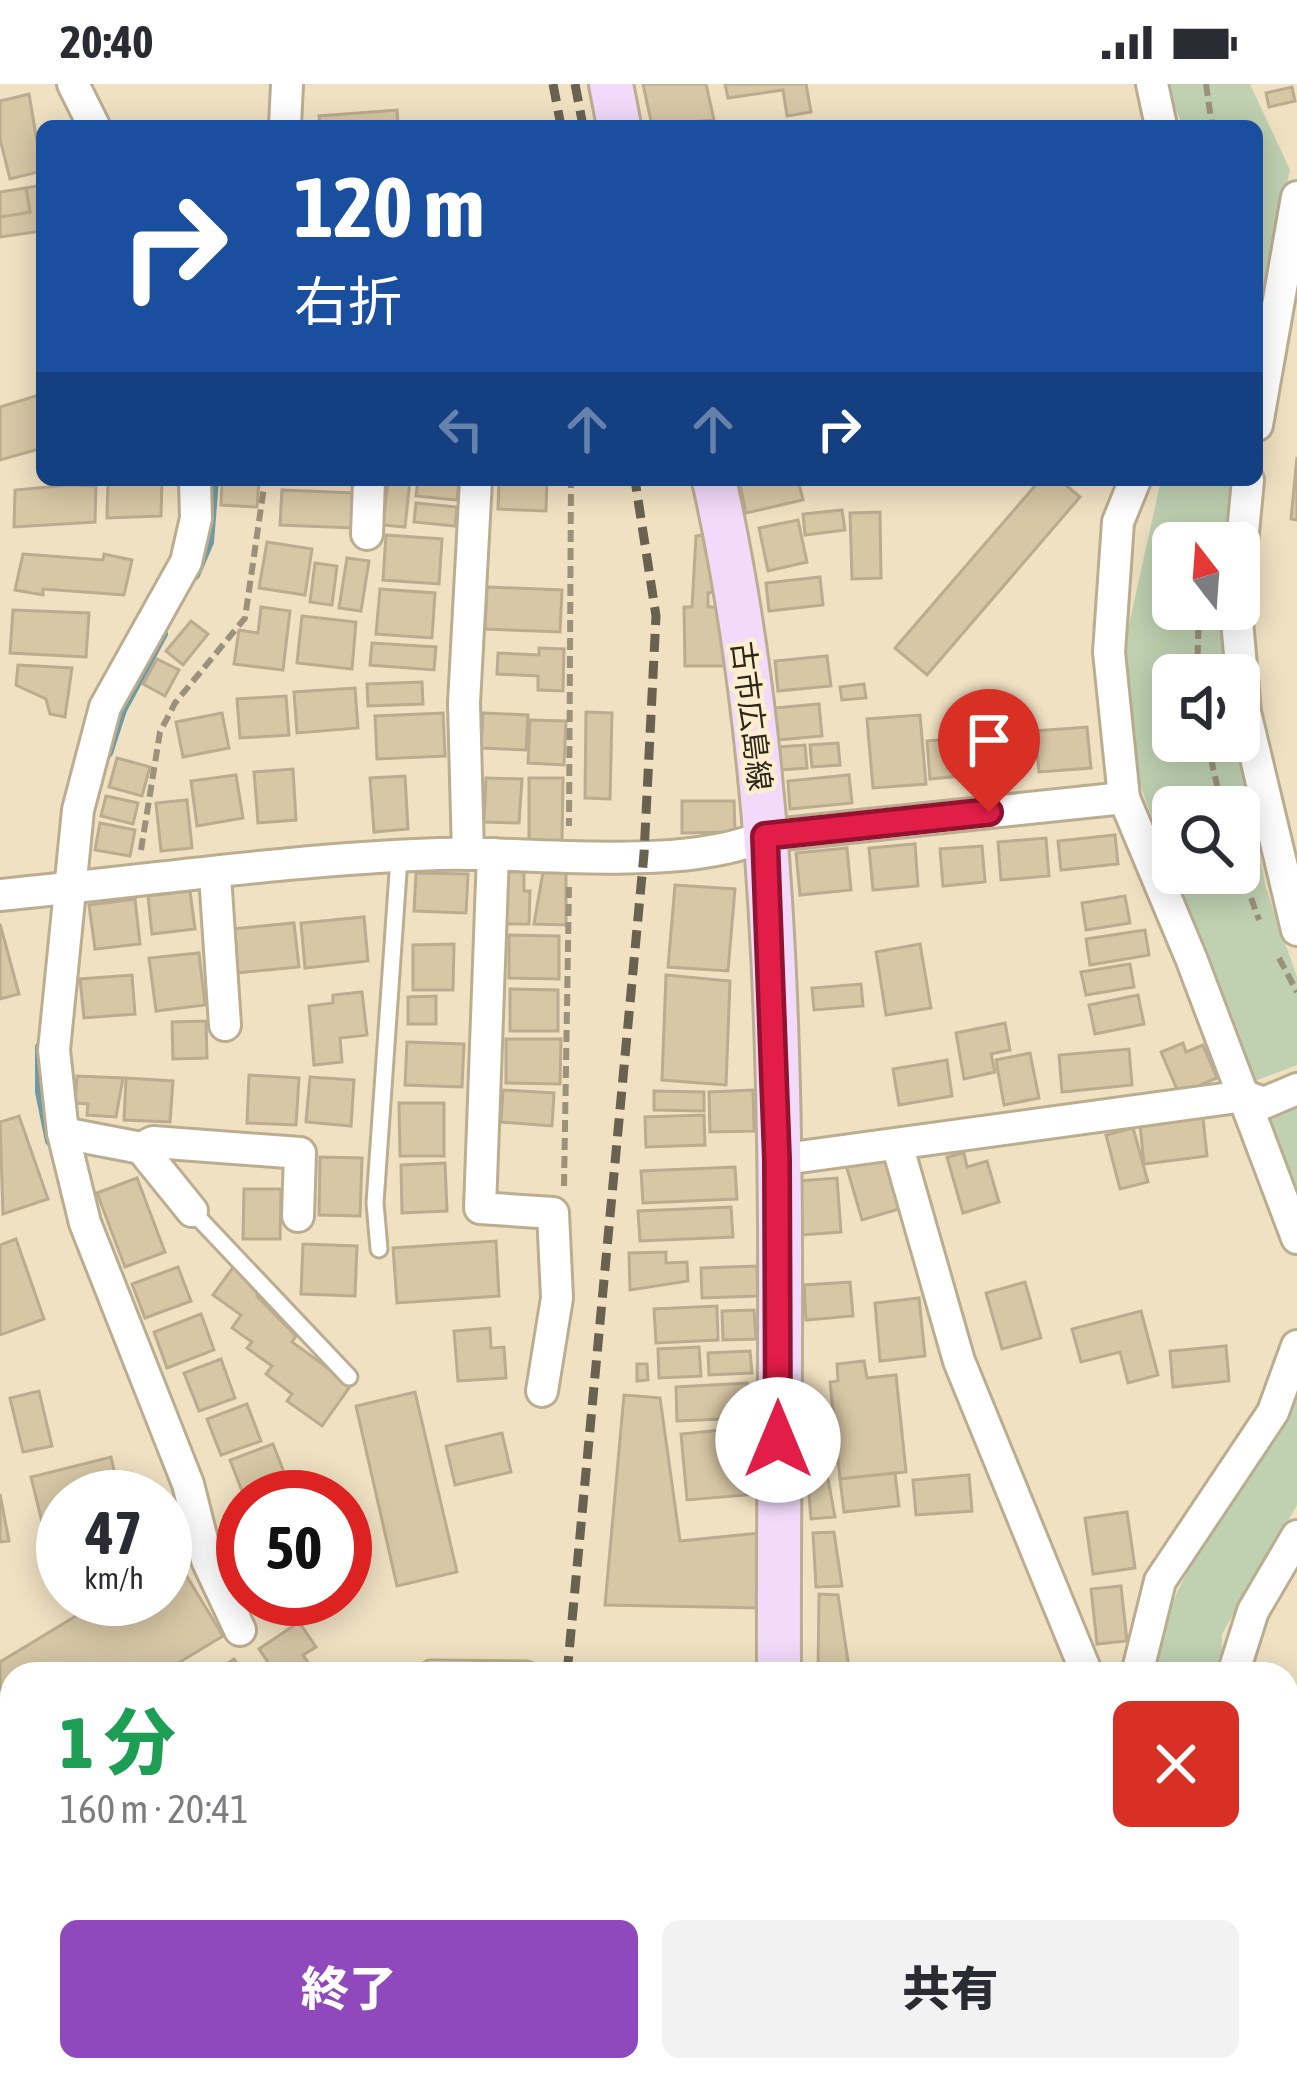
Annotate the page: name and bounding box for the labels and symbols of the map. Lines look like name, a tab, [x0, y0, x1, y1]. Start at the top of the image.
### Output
north arrow	[1152, 522, 1260, 630]
street label: 古市広島線	[726, 639, 778, 792]
pin	[938, 689, 1040, 812]
position arrow	[715, 1377, 841, 1503]
speed limit sign: 50	[216, 1470, 372, 1626]

